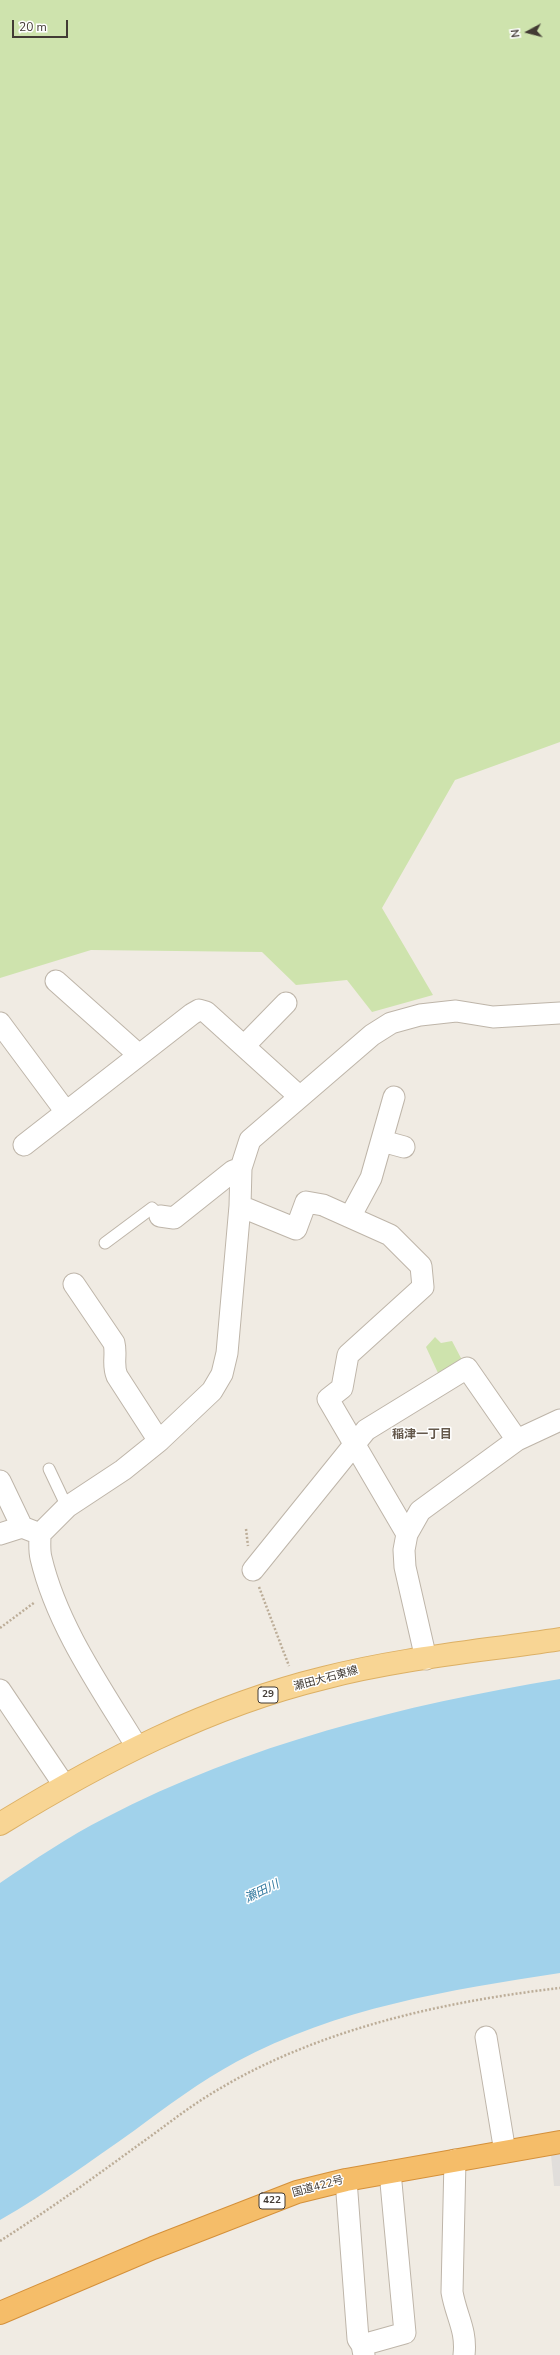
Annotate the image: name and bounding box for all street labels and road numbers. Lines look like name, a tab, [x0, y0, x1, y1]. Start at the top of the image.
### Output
street label: 瀬田大石東線	[292, 1664, 360, 1694]
road number: 29	[258, 1687, 278, 1703]
street label: 国道422号	[291, 2174, 345, 2200]
road number: 422	[259, 2193, 285, 2209]

